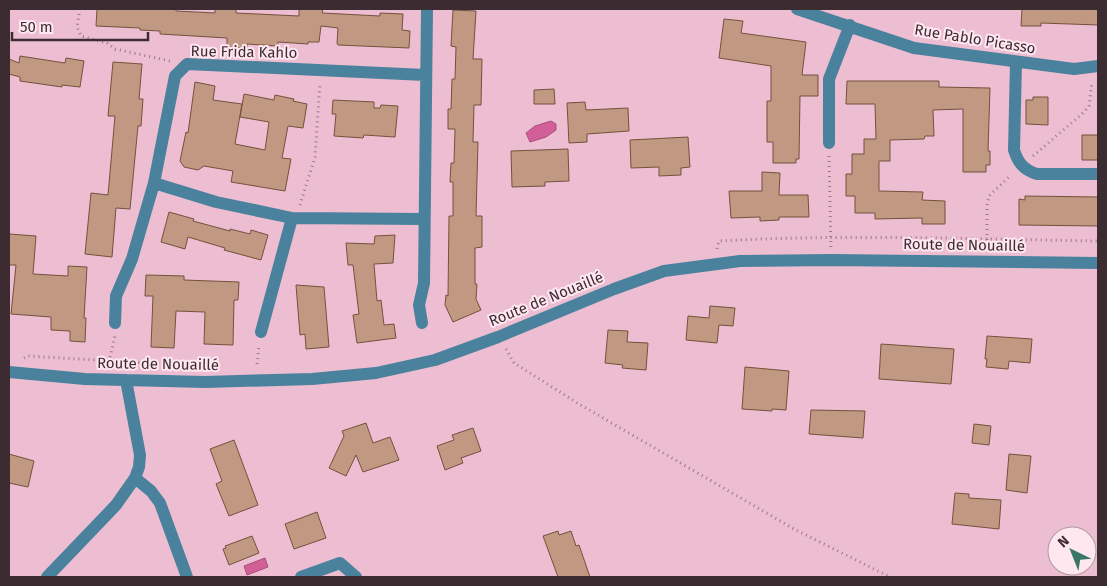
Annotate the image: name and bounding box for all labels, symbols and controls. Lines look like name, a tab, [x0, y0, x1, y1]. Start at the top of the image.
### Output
scale bar	[12, 10, 149, 42]
text: 50 m	[20, 18, 53, 36]
street label: Rue Pablo Picasso	[913, 21, 1037, 57]
street label: Rue Frida Kahlo	[191, 42, 297, 62]
street label: Route de Nouaillé	[903, 235, 1025, 255]
street label: Route de Nouaillé	[486, 268, 606, 330]
street label: Route de Nouaillé	[97, 354, 219, 374]
north arrow	[1047, 526, 1097, 576]
text: N	[1054, 532, 1073, 551]

